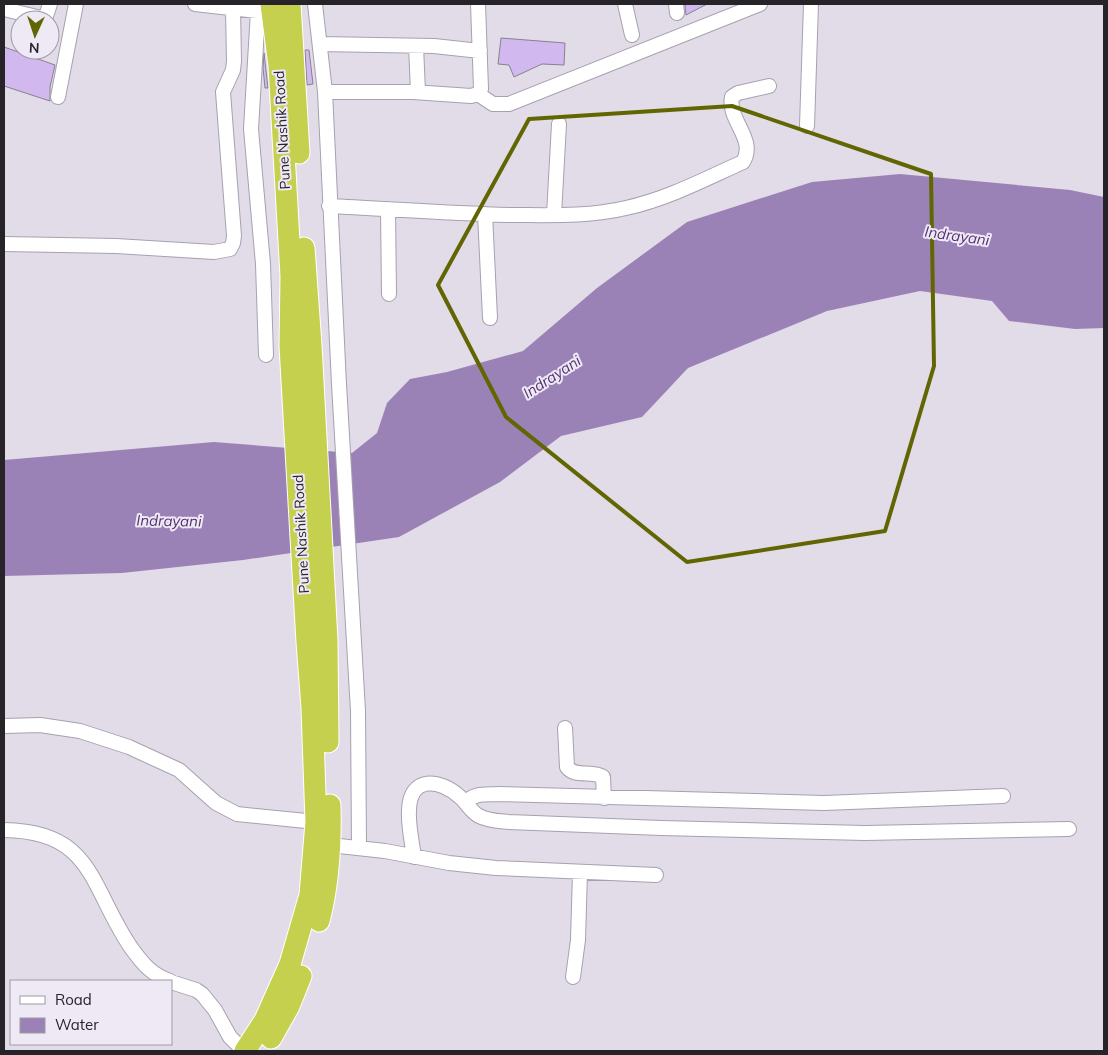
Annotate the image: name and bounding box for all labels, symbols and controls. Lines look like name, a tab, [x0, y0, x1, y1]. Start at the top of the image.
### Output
north arrow	[10, 10, 60, 60]
text: N	[29, 39, 40, 57]
street label: Pune Nashik Road	[270, 70, 294, 190]
water label: Indrayani	[923, 222, 991, 250]
water label: Indrayani	[519, 351, 585, 402]
street label: Pune Nashik Road	[289, 474, 313, 594]
water label: Indrayani	[136, 510, 202, 531]
legend	[10, 980, 172, 1045]
text: Road	[55, 990, 92, 1009]
text: Water	[55, 1015, 99, 1034]

